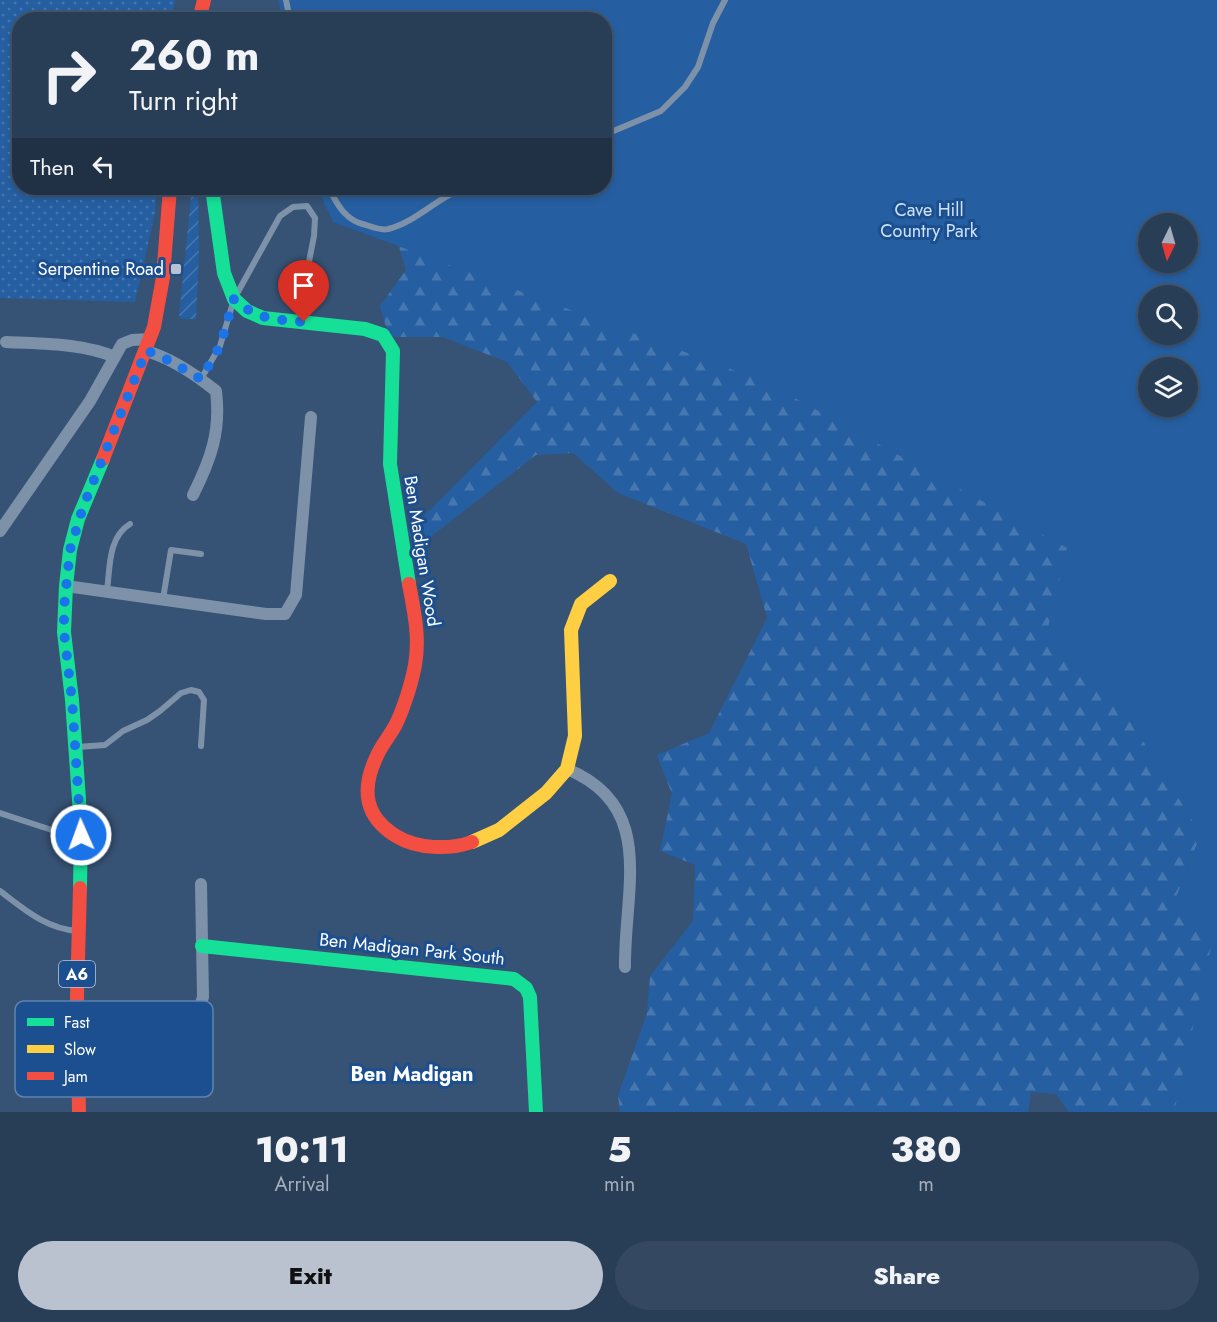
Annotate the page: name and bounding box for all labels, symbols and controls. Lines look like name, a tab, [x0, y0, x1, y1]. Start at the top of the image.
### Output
text: 260 m	[129, 25, 260, 86]
icon: right	[30, 36, 108, 114]
text: Turn right	[129, 81, 237, 120]
icon: left	[87, 150, 120, 183]
text: Then	[30, 151, 75, 183]
park label: Cave Hill Country Park	[880, 197, 978, 244]
north arrow	[1138, 213, 1198, 273]
map controls	[1138, 213, 1198, 417]
place label: Serpentine Road	[38, 256, 164, 282]
pin	[278, 260, 329, 322]
marker: Serpentine Road	[169, 262, 183, 276]
icon: arrive	[287, 269, 320, 302]
button: search	[1138, 285, 1198, 345]
button: layers	[1138, 357, 1198, 417]
street label: Ben Madigan Wood	[397, 474, 447, 628]
position arrow	[49, 803, 113, 867]
street label: Ben Madigan Park South	[318, 926, 506, 972]
road number: A6	[59, 961, 95, 987]
legend	[15, 1001, 213, 1097]
text: Fast	[64, 1011, 90, 1034]
text: Slow	[64, 1038, 96, 1061]
district label: Ben Madigan	[350, 1060, 474, 1089]
text: Jam	[62, 1065, 88, 1088]
text: 10:11	[255, 1123, 349, 1175]
text: 5	[608, 1123, 632, 1175]
text: 380	[891, 1123, 962, 1175]
text: Arrival	[274, 1170, 330, 1199]
text: min	[604, 1170, 635, 1199]
text: m	[918, 1170, 934, 1199]
button: Exit	[18, 1241, 603, 1310]
button: Share	[615, 1241, 1199, 1310]

